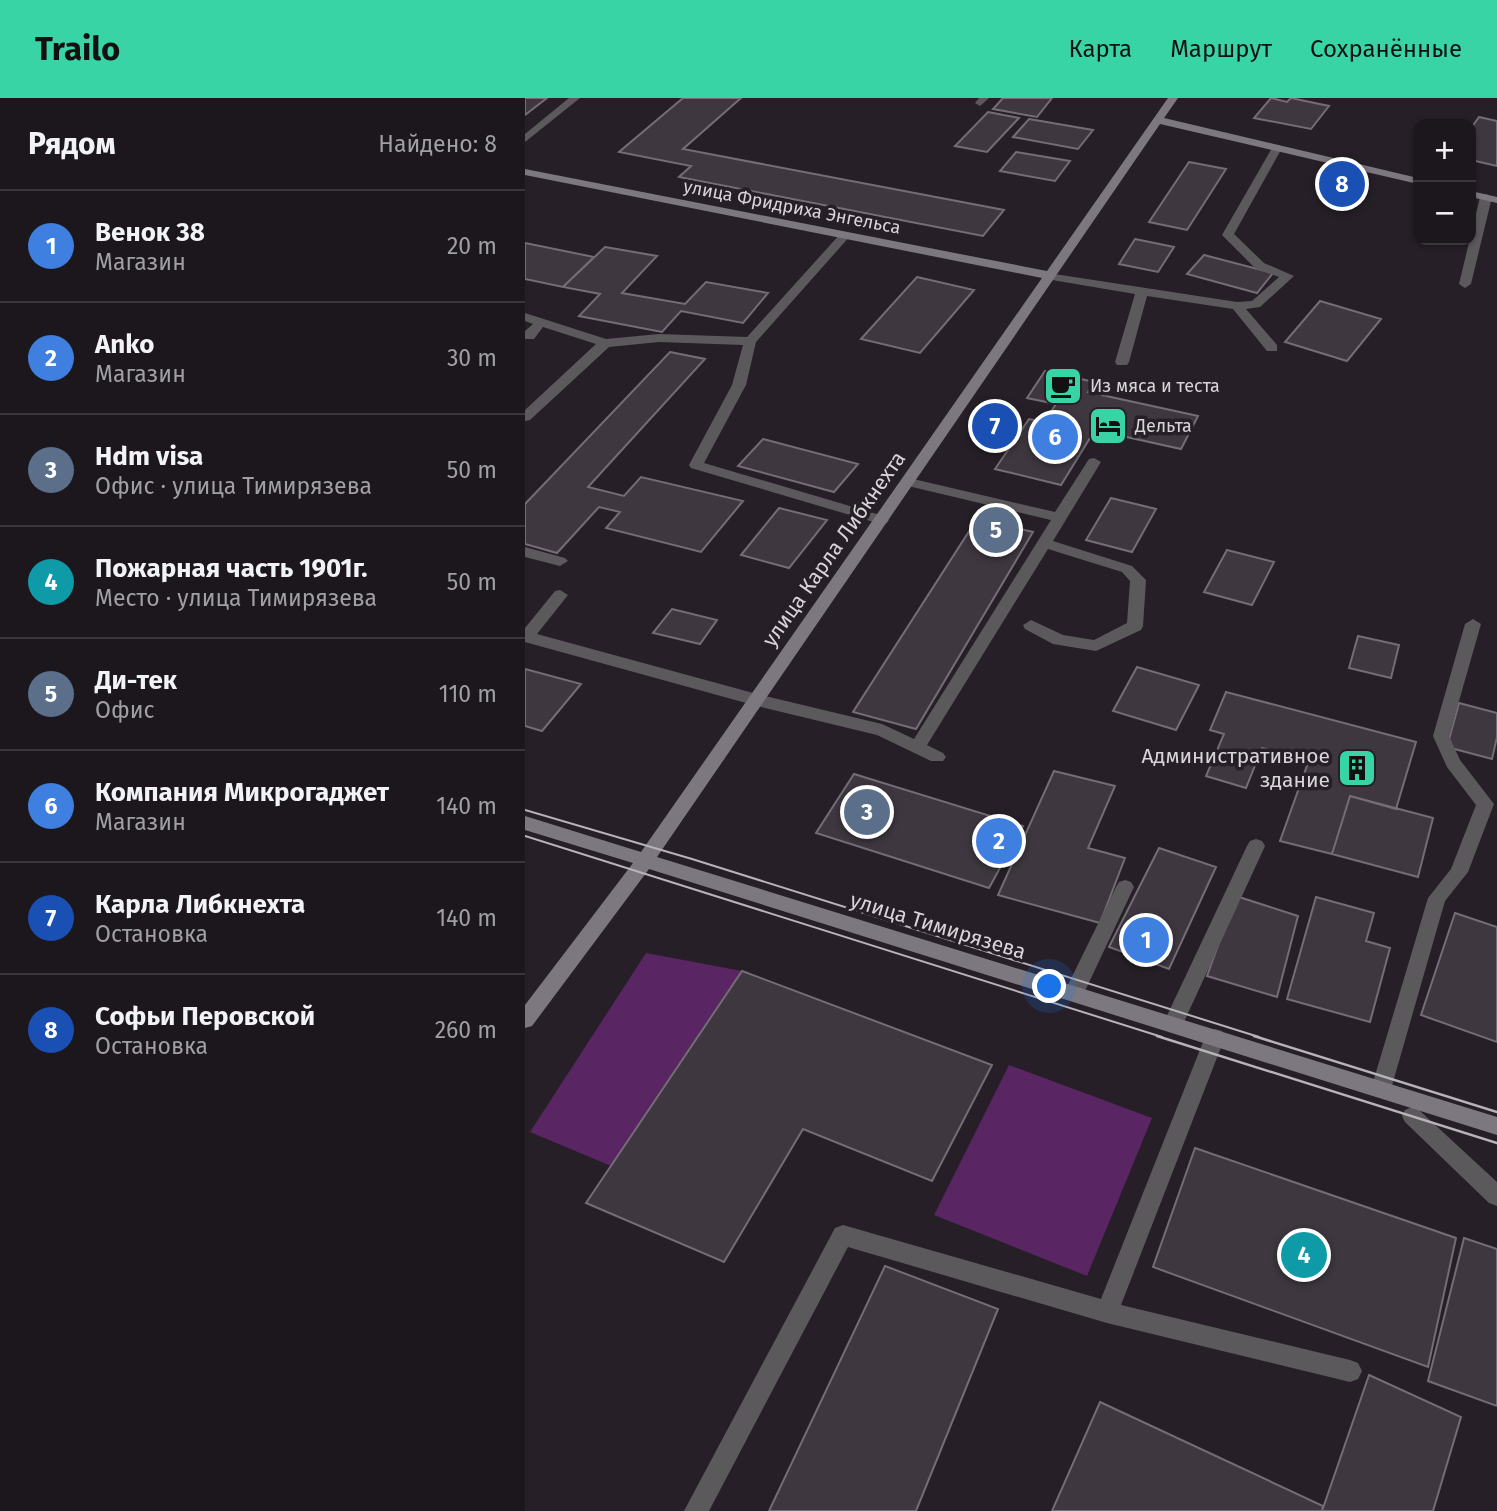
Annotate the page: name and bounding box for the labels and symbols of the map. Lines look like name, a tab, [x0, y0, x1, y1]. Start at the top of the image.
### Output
pin: 8	[1319, 158, 1365, 210]
street label: улица Фридриха Энгельса	[682, 175, 902, 239]
cafe icon: Из мяса и теста	[1042, 365, 1084, 407]
place label: Из мяса и теста	[1090, 375, 1220, 397]
pin: 7	[972, 400, 1018, 452]
hotel icon: Дельта	[1087, 405, 1129, 447]
pin: 6	[1032, 411, 1078, 463]
place label: Дельта	[1134, 415, 1192, 437]
street label: улица Карла Либкнехта	[757, 446, 911, 652]
pin: 5	[973, 504, 1019, 556]
place label: Административное здание	[1142, 743, 1330, 793]
building icon: Административное здание	[1336, 747, 1378, 789]
pin: 3	[844, 786, 890, 838]
pin: 2	[976, 815, 1022, 867]
street label: улица Тимирязева	[847, 887, 1029, 965]
pin: 1	[1123, 914, 1169, 966]
your location	[1032, 969, 1066, 1003]
pin: 4	[1281, 1229, 1327, 1281]

